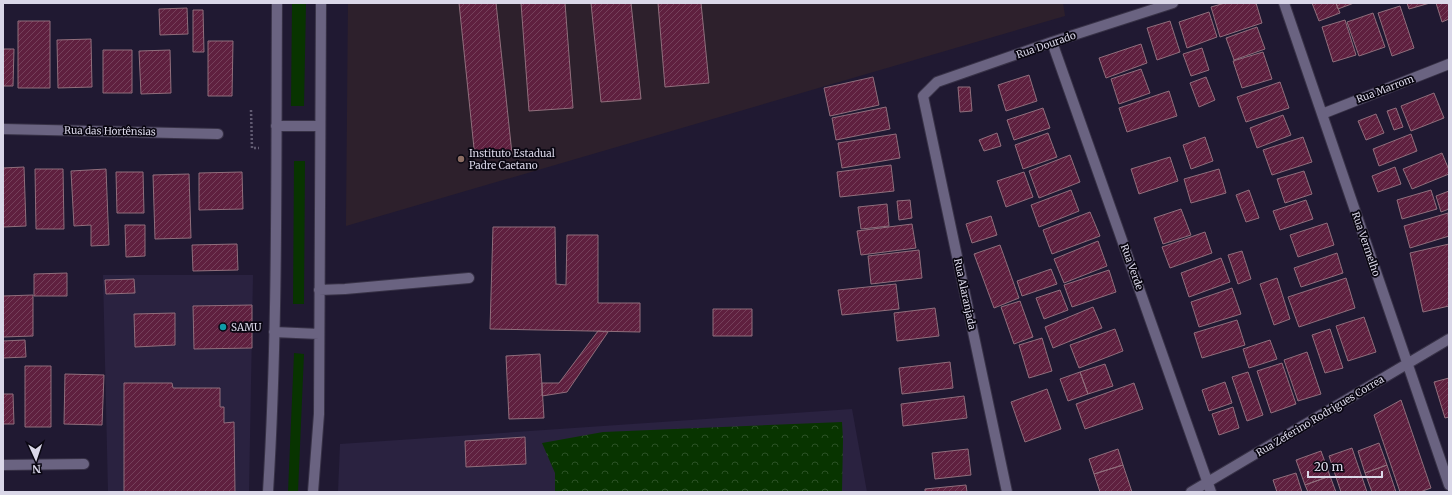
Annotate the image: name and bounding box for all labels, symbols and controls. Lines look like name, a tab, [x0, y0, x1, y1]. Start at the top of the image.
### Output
street label: Rua Dourado	[1014, 29, 1078, 61]
street label: Rua Marrom	[1354, 72, 1416, 106]
street label: Rua das Hortênsias	[64, 124, 156, 138]
place label: Instituto Estadual Padre Caetano	[469, 147, 555, 172]
marker: Instituto Estadual Padre Caetano	[456, 154, 466, 164]
street label: Rua Vermelho	[1349, 210, 1383, 278]
street label: Rua Verde	[1118, 242, 1146, 292]
street label: Rua Alaranjada	[951, 257, 979, 331]
place label: SAMU	[231, 321, 262, 334]
marker: SAMU	[218, 322, 228, 332]
street label: Rua Zeferino Rodrigues Correa	[1254, 372, 1387, 459]
north arrow	[16, 439, 56, 479]
scale bar	[1308, 453, 1382, 479]
text: 20 m	[1314, 459, 1343, 474]
text: N	[32, 462, 41, 476]

